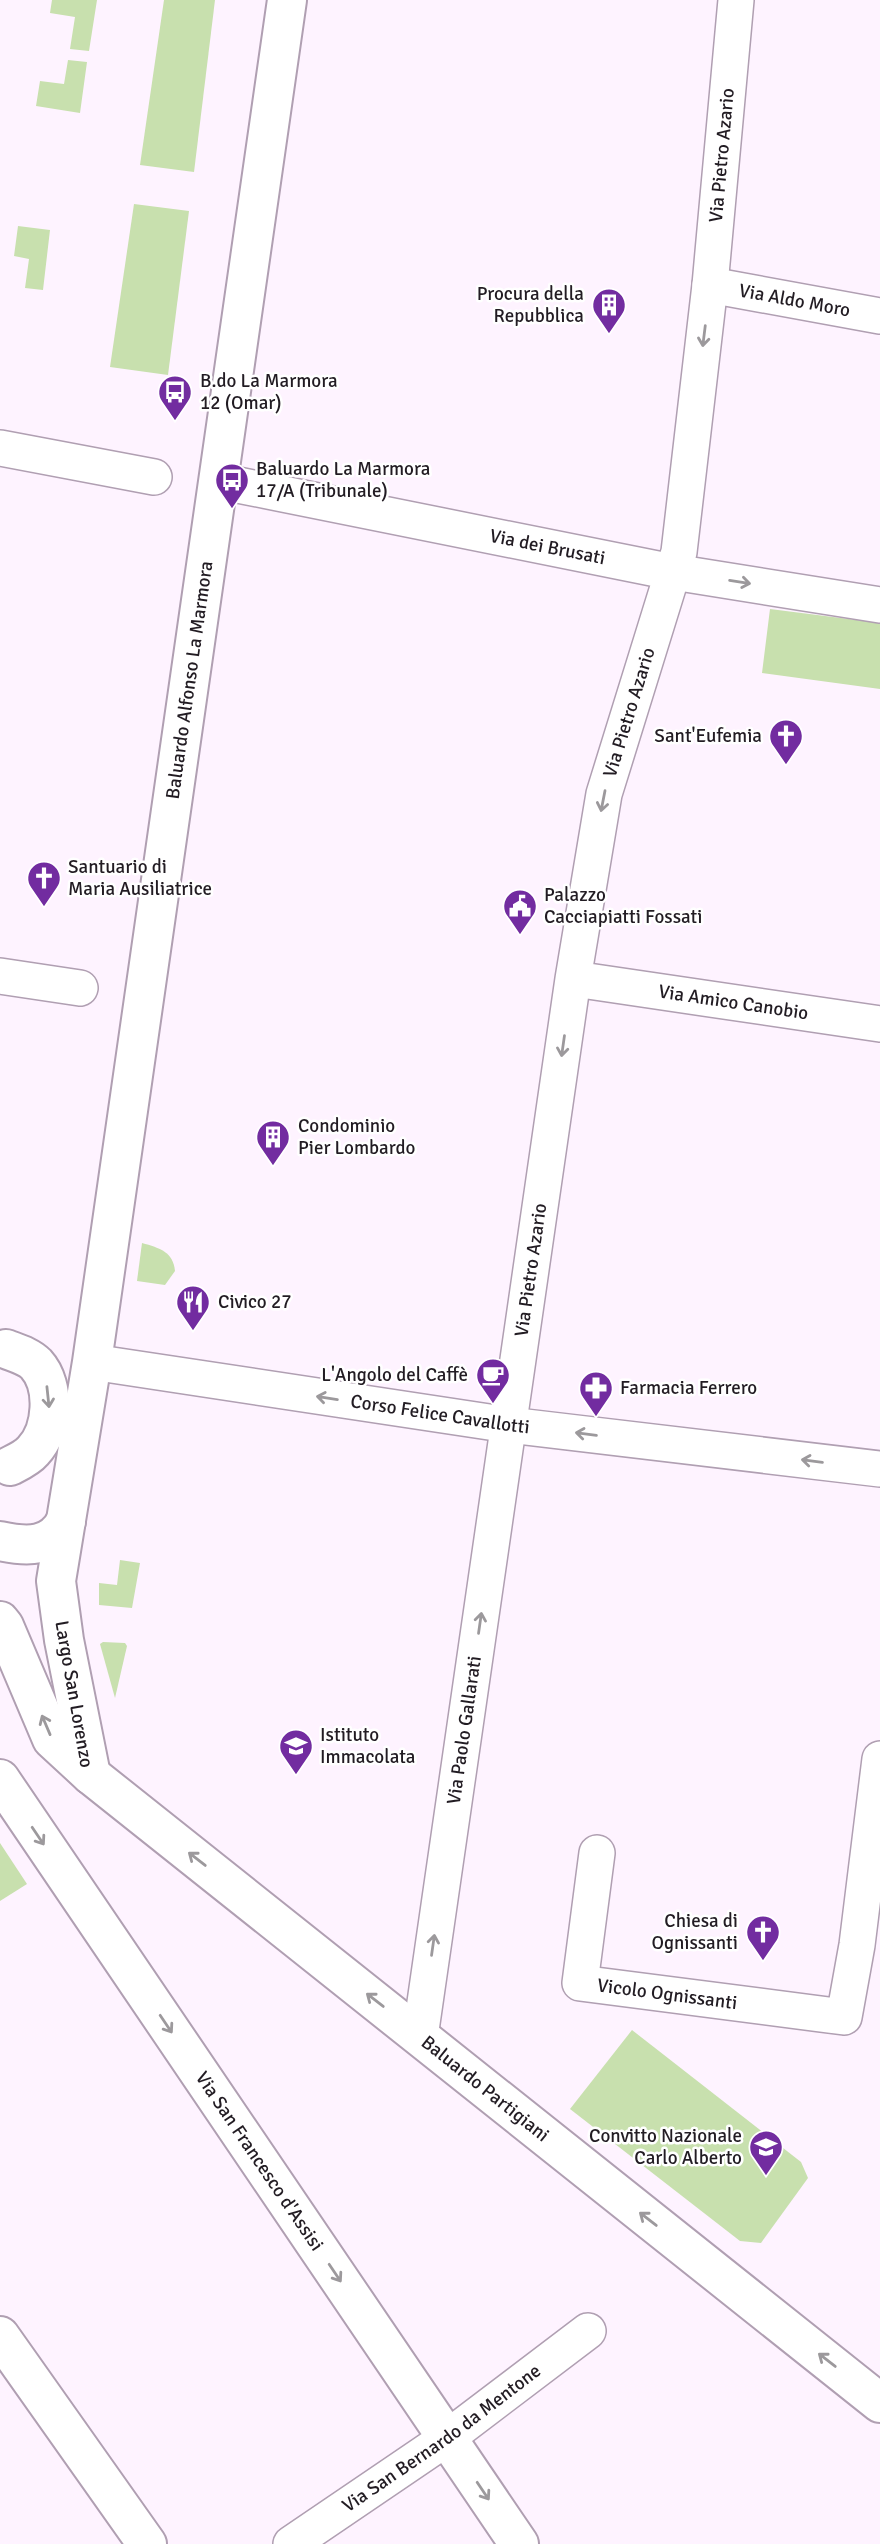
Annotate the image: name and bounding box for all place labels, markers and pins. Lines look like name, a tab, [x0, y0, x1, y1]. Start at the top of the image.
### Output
place label: Procura della Repubblica	[477, 282, 584, 328]
building icon: Procura della Repubblica	[590, 286, 628, 335]
place label: B.do La Marmora 12 (Omar)	[200, 369, 338, 415]
bus stop icon: B.do La Marmora 12 (Omar)	[156, 373, 194, 422]
place label: Baluardo La Marmora 17/A (Tribunale)	[256, 457, 430, 503]
bus stop icon: Baluardo La Marmora 17/A (Tribunale)	[213, 461, 251, 510]
church icon: Sant'Eufemia	[767, 717, 805, 766]
place label: Sant'Eufemia	[654, 724, 762, 748]
place label: Santuario di Maria Ausiliatrice	[68, 855, 212, 901]
church icon: Santuario di Maria Ausiliatrice	[25, 859, 63, 908]
place label: Palazzo Cacciapiatti Fossati	[544, 883, 702, 929]
public building icon: Palazzo Cacciapiatti Fossati	[501, 887, 539, 936]
place label: Condominio Pier Lombardo	[298, 1114, 416, 1160]
building icon: Condominio Pier Lombardo	[254, 1118, 292, 1167]
restaurant icon: Civico 27	[174, 1283, 212, 1332]
place label: Civico 27	[218, 1290, 291, 1314]
cafe icon: L'Angolo del Caffè	[474, 1356, 512, 1405]
place label: L'Angolo del Caffè	[321, 1363, 468, 1387]
pharmacy icon: Farmacia Ferrero	[577, 1369, 615, 1418]
place label: Farmacia Ferrero	[620, 1376, 757, 1400]
place label: Istituto Immacolata	[320, 1723, 415, 1769]
school or university icon: Istituto Immacolata	[277, 1727, 315, 1776]
place label: Chiesa di Ognissanti	[651, 1909, 738, 1955]
church icon: Chiesa di Ognissanti	[744, 1913, 782, 1962]
place label: Convitto Nazionale Carlo Alberto	[589, 2124, 742, 2170]
school or university icon: Convitto Nazionale Carlo Alberto	[747, 2128, 785, 2177]

